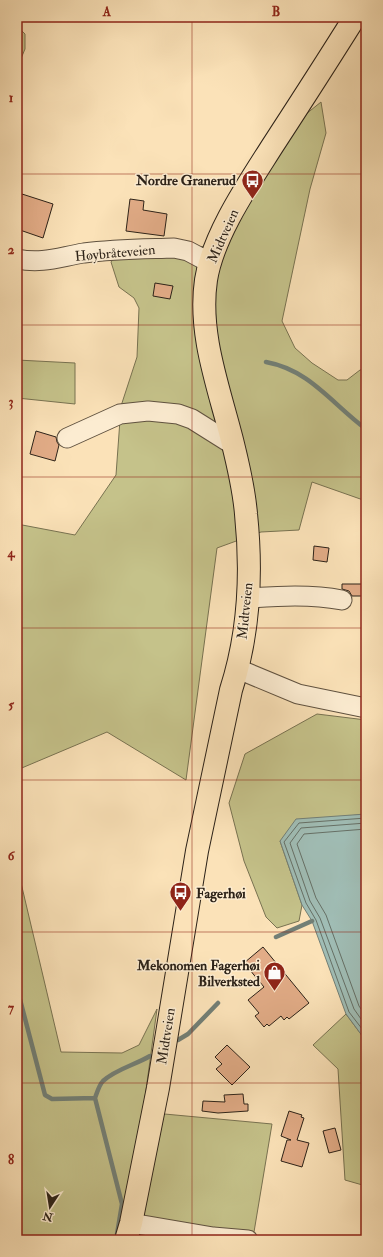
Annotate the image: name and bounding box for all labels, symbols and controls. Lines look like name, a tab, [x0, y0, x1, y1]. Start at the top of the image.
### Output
text: A	[102, 4, 112, 20]
text: B	[272, 4, 280, 20]
text: 1	[9, 90, 14, 106]
bus stop icon: Nordre Granerud	[239, 167, 265, 200]
place label: Nordre Granerud	[135, 172, 236, 189]
street label: Midtveien	[204, 206, 242, 266]
street label: Høybråteveien	[74, 241, 156, 266]
text: 2	[8, 242, 15, 258]
text: 3	[9, 394, 14, 410]
text: 4	[6, 545, 15, 561]
street label: Midtveien	[234, 582, 256, 640]
text: 5	[8, 697, 14, 713]
text: 6	[8, 848, 16, 864]
bus stop icon: Fagerhøi	[167, 880, 193, 913]
place label: Fagerhøi	[196, 885, 246, 903]
place label: Mekonomen Fagerhøi Bilverksted	[136, 957, 260, 990]
shop icon: Mekonomen Fagerhøi Bilverksted	[262, 960, 288, 993]
text: 7	[8, 1000, 15, 1016]
street label: Midtveien	[153, 1006, 179, 1066]
text: 8	[8, 1152, 14, 1168]
north arrow	[30, 1187, 70, 1227]
text: N	[41, 1209, 55, 1224]

